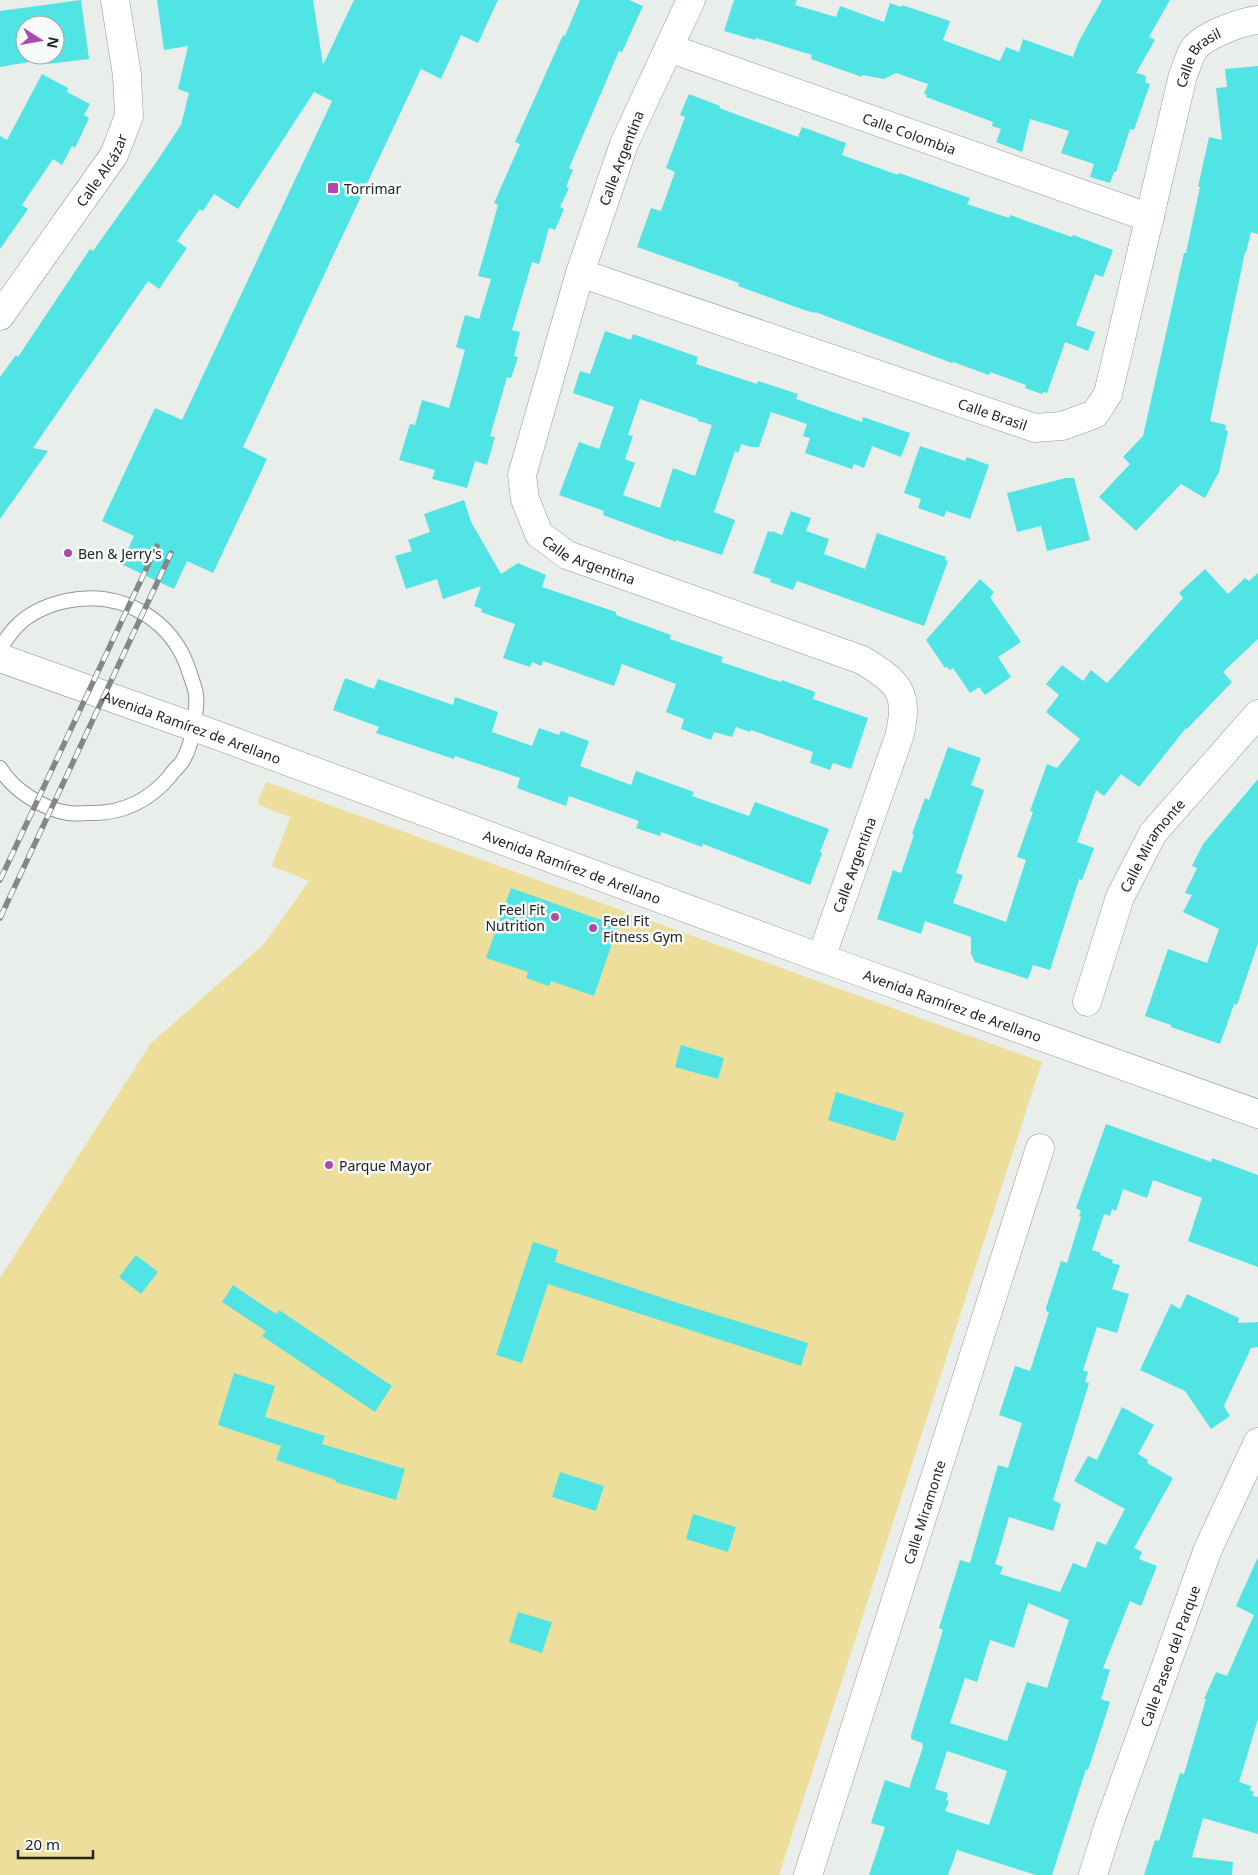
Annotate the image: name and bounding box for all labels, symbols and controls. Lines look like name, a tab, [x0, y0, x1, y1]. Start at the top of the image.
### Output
north arrow	[15, 15, 65, 65]
street label: Calle Brasil	[1171, 23, 1224, 89]
text: N	[43, 35, 64, 50]
street label: Calle Argentina	[594, 108, 648, 208]
street label: Calle Colombia	[860, 108, 959, 158]
street label: Calle Alcázar	[71, 131, 131, 210]
place label: Torrimar	[344, 179, 401, 198]
marker: Torrimar	[326, 181, 340, 195]
street label: Calle Brasil	[956, 393, 1030, 434]
street label: Calle Argentina	[539, 530, 638, 588]
place label: Ben & Jerry's	[78, 544, 162, 563]
marker: Ben & Jerry's	[62, 547, 74, 559]
street label: Avenida Ramírez de Arellano	[100, 686, 284, 768]
street label: Calle Miramonte	[1115, 794, 1189, 895]
street label: Calle Argentina	[828, 815, 880, 915]
street label: Avenida Ramírez de Arellano	[481, 825, 664, 908]
place label: Feel Fit Nutrition	[485, 900, 545, 935]
marker: Feel Fit Nutrition	[549, 911, 561, 923]
place label: Feel Fit Fitness Gym	[603, 911, 683, 946]
marker: Feel Fit Fitness Gym	[587, 922, 599, 934]
street label: Avenida Ramírez de Arellano	[861, 964, 1044, 1046]
place label: Parque Mayor	[339, 1156, 432, 1175]
marker: Parque Mayor	[323, 1159, 335, 1171]
street label: Calle Miramonte	[898, 1457, 949, 1567]
street label: Calle Paseo del Parque	[1135, 1582, 1204, 1730]
scale bar	[18, 1828, 92, 1860]
text: 20 m	[25, 1834, 60, 1854]

